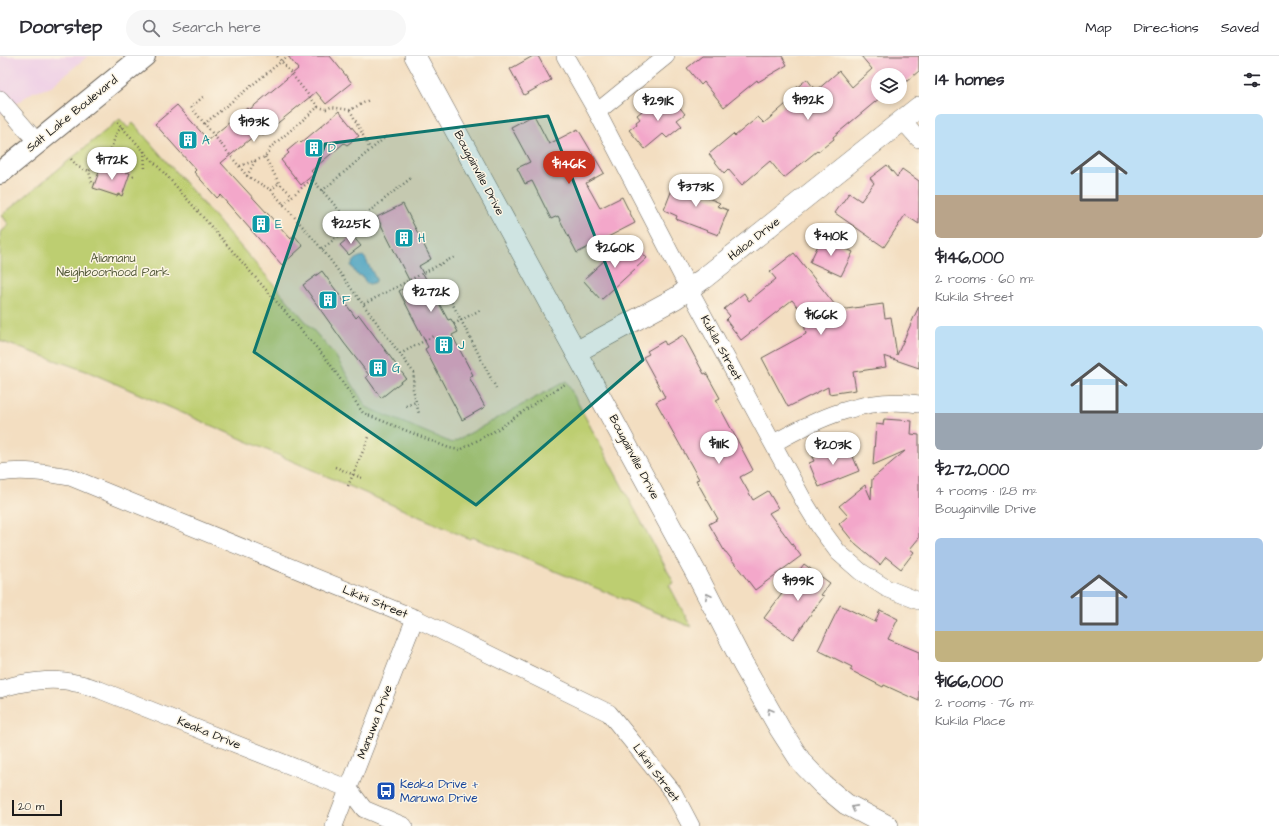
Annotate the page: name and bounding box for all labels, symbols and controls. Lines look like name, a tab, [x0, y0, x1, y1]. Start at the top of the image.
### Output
search box	[126, 10, 406, 46]
text: Doorstep	[20, 14, 102, 41]
icon: search	[140, 17, 162, 39]
text: Search here	[172, 17, 261, 38]
text: Map	[1085, 18, 1112, 38]
text: Directions	[1134, 18, 1199, 38]
text: Saved	[1221, 18, 1259, 38]
map controls	[871, 68, 907, 104]
button: layers	[871, 68, 907, 104]
text: 14 homes	[935, 68, 1005, 92]
icon: filters	[1241, 69, 1263, 91]
street label: Salt Lake Boulevard	[23, 72, 121, 156]
pin: $192K	[780, 87, 836, 121]
pin: $291K	[630, 88, 686, 122]
text: $192K	[792, 91, 824, 109]
text: $291K	[642, 92, 674, 110]
pin: $193K	[226, 109, 282, 143]
text: $193K	[239, 113, 269, 131]
street label: Bougainville Drive	[449, 128, 509, 219]
building icon: A	[177, 129, 199, 151]
place label: A	[202, 132, 210, 149]
building icon: D	[303, 137, 325, 159]
place label: D	[328, 140, 336, 157]
icon: home	[1063, 140, 1135, 212]
pin: $172K	[84, 147, 140, 181]
text: $172K	[96, 151, 128, 169]
pin: $146K	[541, 151, 597, 185]
text: $146K	[552, 155, 586, 173]
pin: $373K	[668, 174, 724, 208]
text: $373K	[678, 178, 714, 196]
pin: $225K	[323, 211, 379, 245]
building icon: E	[250, 213, 272, 235]
street label: Haloa Drive	[724, 213, 784, 265]
text: $225K	[331, 215, 371, 233]
place label: E	[275, 216, 282, 233]
pin: $410K	[803, 223, 859, 257]
building icon: H	[393, 227, 415, 249]
text: $410K	[814, 227, 848, 245]
place label: H	[418, 230, 425, 247]
pin: $260K	[587, 235, 643, 269]
text: $260K	[596, 239, 634, 257]
text: $146,000	[935, 246, 1004, 270]
park label: Aliamanu Neighboorhood Park	[57, 250, 170, 282]
text: 2 rooms · 60 m²	[935, 270, 1035, 288]
pin: $272K	[403, 279, 459, 313]
text: $272K	[412, 283, 450, 301]
text: Kukila Street	[935, 288, 1013, 306]
building icon: F	[317, 289, 339, 311]
place label: F	[342, 292, 351, 309]
pin: $166K	[793, 302, 849, 336]
text: $166K	[804, 306, 838, 324]
street label: Kukila Street	[696, 312, 746, 384]
building icon: J	[433, 334, 455, 356]
place label: J	[458, 337, 465, 354]
icon: home	[1063, 352, 1135, 424]
building icon: G	[367, 357, 389, 379]
place label: G	[392, 360, 401, 377]
street label: Bougainville Drive	[604, 412, 664, 503]
pin: $111K	[691, 431, 747, 465]
pin: $203K	[805, 432, 861, 466]
text: $111K	[709, 435, 729, 453]
text: $203K	[814, 436, 852, 454]
text: $272,000	[935, 458, 1010, 482]
text: 4 rooms · 128 m²	[935, 482, 1037, 500]
text: Bougainville Drive	[935, 500, 1036, 518]
icon: home	[1063, 564, 1135, 636]
pin: $199K	[770, 568, 826, 602]
text: $199K	[782, 572, 814, 590]
street label: Likini Street	[340, 581, 410, 623]
one-way arrow	[705, 593, 713, 601]
text: $166,000	[935, 670, 1003, 694]
street label: Manuwa Drive	[353, 682, 397, 761]
text: 2 rooms · 76 m²	[935, 694, 1035, 712]
one-way arrow	[767, 708, 774, 715]
text: Kukila Place	[935, 712, 1006, 730]
street label: Keaka Drive	[175, 713, 244, 754]
street label: Likini Street	[628, 740, 684, 806]
place label: Keaka Drive + Manuwa Drive	[400, 776, 479, 807]
bus stop icon: Keaka Drive + Manuwa Drive	[375, 780, 397, 802]
scale bar	[12, 798, 62, 817]
text: 20 m	[18, 799, 44, 814]
one-way arrow	[851, 805, 858, 813]

